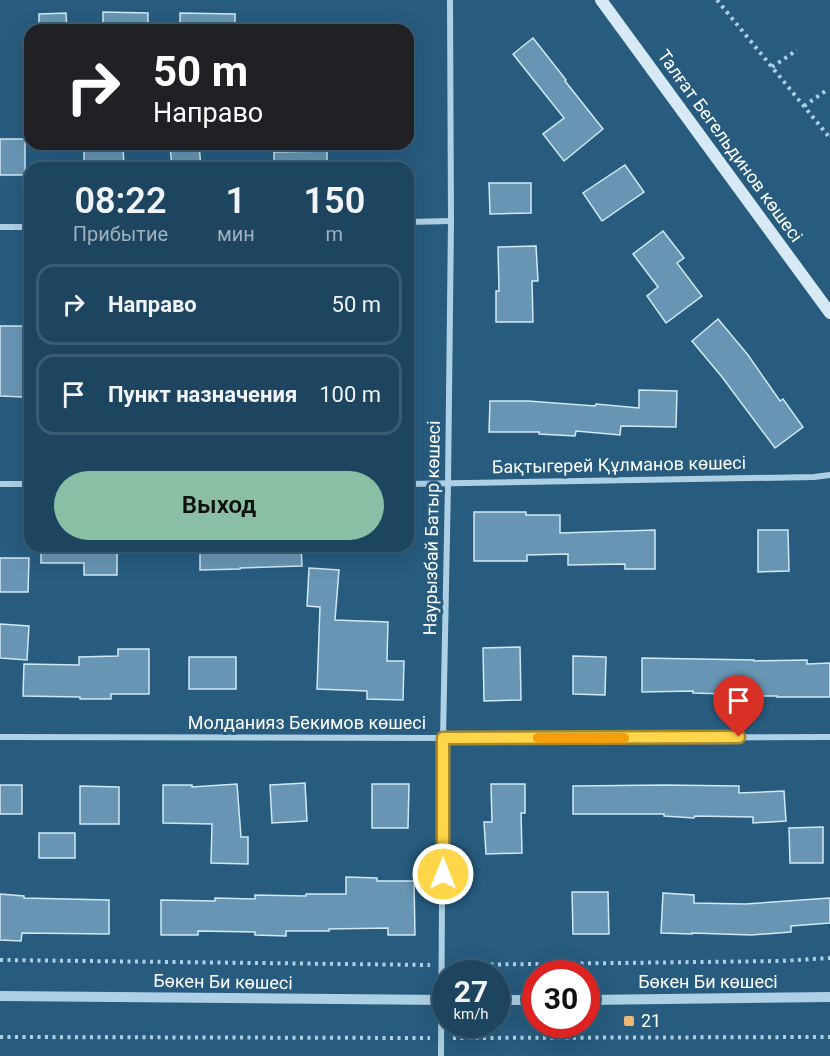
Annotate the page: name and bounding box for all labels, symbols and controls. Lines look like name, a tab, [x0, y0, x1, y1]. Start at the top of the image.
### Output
street label: Талғат Бегельдинов көшесі	[654, 45, 807, 246]
text: 50 m	[153, 47, 248, 96]
icon: right	[54, 48, 132, 126]
text: Направо	[153, 97, 263, 129]
text: 08:22	[74, 180, 166, 222]
text: 1	[226, 180, 246, 222]
text: 150	[304, 180, 365, 222]
text: Прибытие	[73, 222, 168, 246]
text: мин	[217, 222, 255, 246]
text: m	[326, 222, 343, 246]
icon: right	[57, 288, 90, 321]
text: Направо	[108, 292, 197, 317]
text: 50 m	[332, 292, 381, 317]
icon: arrive	[57, 378, 90, 411]
text: Пункт назначения	[108, 382, 297, 407]
text: 100 m	[319, 382, 381, 407]
street label: Наурызбай Батыр көшесі	[419, 420, 444, 636]
street label: Бақтыгерей Құлманов көшесі	[492, 452, 746, 477]
button: Выход	[54, 471, 384, 540]
pin	[713, 675, 764, 737]
icon: arrive	[722, 684, 755, 717]
street label: Молданияз Бекимов көшесі	[188, 712, 426, 733]
position arrow	[411, 842, 475, 906]
speed limit sign: 30	[522, 960, 600, 1038]
street label: Бөкен Би көшесі	[153, 970, 293, 993]
street label: Бөкен Би көшесі	[638, 971, 778, 992]
text: 27	[454, 974, 488, 1009]
text: km/h	[453, 1005, 489, 1023]
place label: 21	[641, 1010, 661, 1031]
marker: 21	[622, 1014, 636, 1028]

